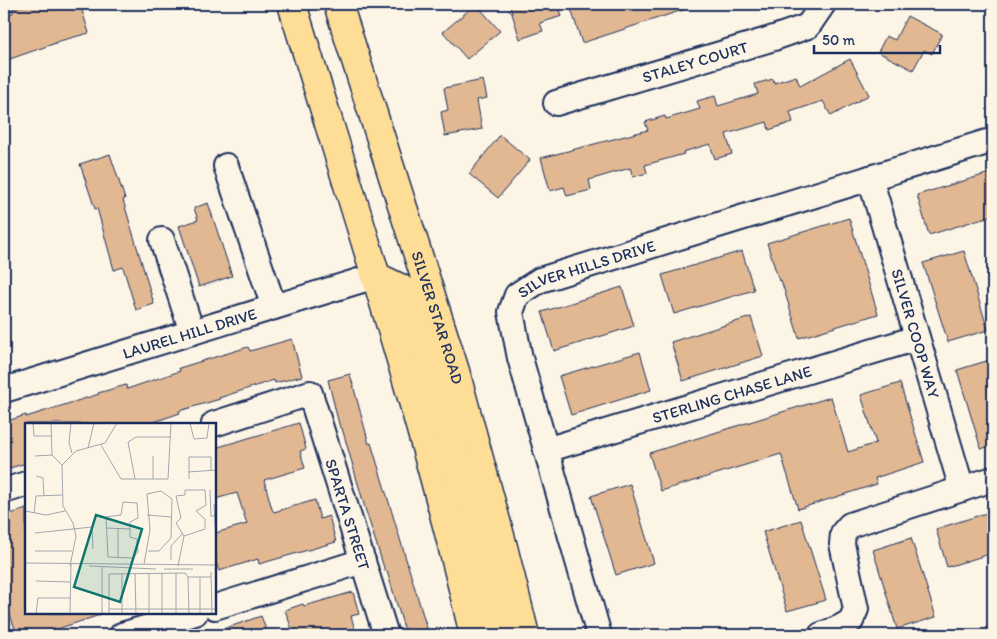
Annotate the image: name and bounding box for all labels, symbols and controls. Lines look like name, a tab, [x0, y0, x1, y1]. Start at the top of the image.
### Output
scale bar	[814, 22, 941, 54]
text: 50 m	[822, 31, 855, 49]
street label: STALEY COURT	[640, 37, 750, 86]
street label: SILVER HILLS DRIVE	[514, 235, 658, 302]
street label: SILVER STAR ROAD	[408, 249, 468, 386]
street label: SILVER COOP WAY	[888, 266, 944, 400]
street label: LAUREL HILL DRIVE	[120, 303, 259, 363]
street label: STERLING CHASE LANE	[650, 361, 814, 427]
inset map	[25, 423, 216, 614]
street label: SPARTA STREET	[322, 456, 374, 572]

